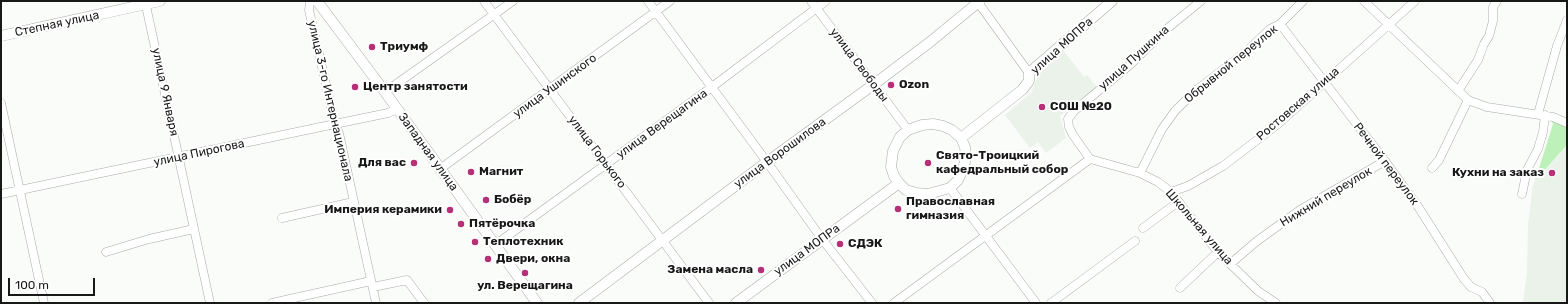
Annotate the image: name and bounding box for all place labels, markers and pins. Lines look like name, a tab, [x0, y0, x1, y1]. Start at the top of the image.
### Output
place label: Триумф	[380, 40, 428, 54]
marker: Триумф	[367, 42, 377, 52]
place label: Ozon	[899, 78, 929, 92]
place label: Центр занятости	[363, 80, 468, 94]
marker: Ozon	[886, 80, 896, 90]
marker: Центр занятости	[350, 82, 360, 92]
place label: СОШ №20	[1050, 100, 1112, 114]
marker: СОШ №20	[1037, 102, 1047, 112]
place label: Свято-Троицкий кафедральный собор	[936, 149, 1068, 177]
place label: Для вас	[358, 156, 406, 170]
marker: Для вас	[409, 158, 419, 168]
marker: Свято-Троицкий кафедральный собор	[923, 158, 933, 168]
place label: Магнит	[479, 165, 523, 179]
place label: Кухни на заказ	[1452, 166, 1544, 180]
marker: Магнит	[466, 167, 476, 177]
marker: Кухни на заказ	[1547, 168, 1557, 178]
place label: Бобёр	[494, 193, 531, 207]
marker: Бобёр	[481, 195, 491, 205]
place label: Православная гимназия	[906, 195, 995, 223]
place label: Империя керамики	[324, 203, 442, 217]
marker: Православная гимназия	[893, 204, 903, 214]
marker: Империя керамики	[445, 205, 455, 215]
place label: Пятёрочка	[469, 217, 535, 231]
marker: Пятёрочка	[456, 219, 466, 229]
place label: Теплотехник	[483, 235, 563, 249]
marker: Теплотехник	[470, 237, 480, 247]
place label: СДЭК	[848, 237, 883, 251]
marker: СДЭК	[835, 239, 845, 249]
place label: Двери, окна	[496, 252, 570, 266]
marker: Двери, окна	[483, 254, 493, 264]
place label: Замена масла	[667, 263, 753, 277]
marker: Замена масла	[756, 265, 766, 275]
marker: ул. Верещагина	[520, 268, 530, 278]
place label: ул. Верещагина	[477, 279, 573, 293]

